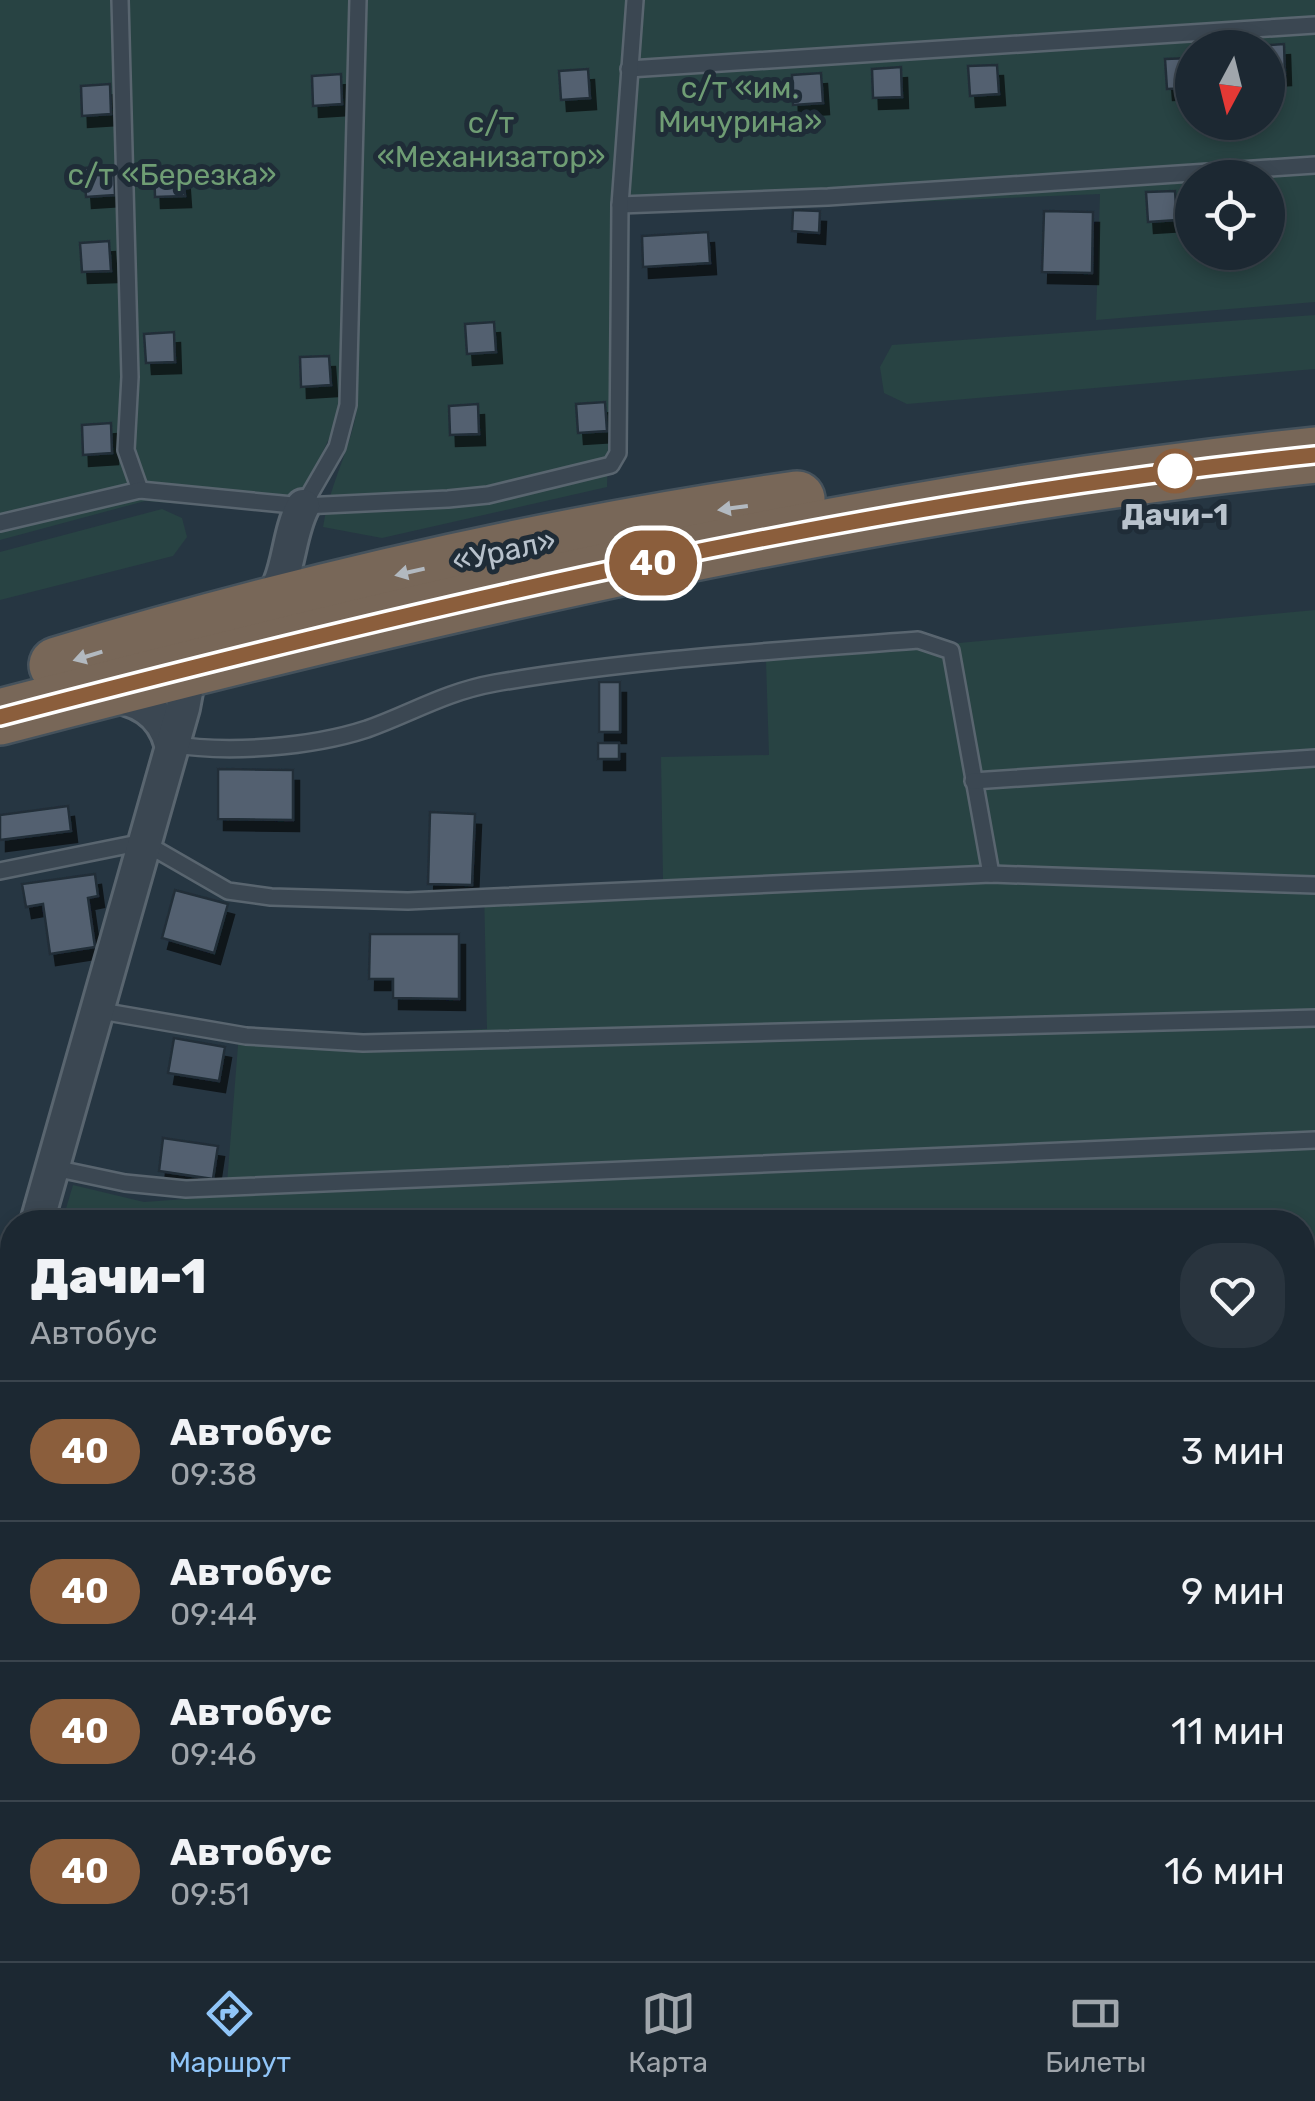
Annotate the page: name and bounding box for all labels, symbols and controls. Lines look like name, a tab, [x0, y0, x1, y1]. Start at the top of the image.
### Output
north arrow	[1175, 30, 1285, 140]
map controls	[1175, 30, 1285, 270]
park label: с/т «им. Мичурина»	[658, 70, 822, 140]
park label: с/т «Механизатор»	[377, 105, 605, 175]
park label: с/т «Березка»	[68, 157, 276, 193]
button: locate	[1175, 160, 1285, 270]
marker: Дачи-1	[1154, 450, 1196, 492]
place label: Дачи-1	[1122, 497, 1228, 533]
one-way arrow	[717, 500, 749, 516]
street label: «Урал»	[449, 522, 559, 580]
line badge: 40	[608, 530, 698, 596]
text: 40	[629, 542, 677, 584]
one-way arrow	[394, 565, 425, 580]
one-way arrow	[72, 649, 103, 664]
button: heart	[1180, 1243, 1285, 1348]
text: Дачи-1	[30, 1248, 206, 1305]
text: Автобус	[30, 1314, 157, 1352]
text: Автобус	[170, 1409, 332, 1455]
text: 3 мин	[1181, 1428, 1285, 1474]
text: 40	[61, 1430, 109, 1472]
text: 09:38	[170, 1455, 257, 1493]
text: Автобус	[170, 1549, 332, 1595]
text: 9 мин	[1181, 1568, 1285, 1614]
text: 40	[61, 1570, 109, 1612]
text: 09:44	[170, 1595, 257, 1633]
text: Автобус	[170, 1689, 332, 1735]
text: 11 мин	[1171, 1708, 1285, 1754]
text: 40	[61, 1710, 109, 1752]
text: 09:46	[170, 1735, 257, 1773]
text: Автобус	[170, 1829, 332, 1875]
text: 16 мин	[1164, 1848, 1285, 1894]
text: 40	[61, 1850, 109, 1892]
text: 09:51	[170, 1875, 250, 1913]
tab: Маршрут	[169, 1986, 291, 2079]
tab: Карта	[628, 1986, 708, 2079]
tab: Билеты	[1045, 1986, 1146, 2079]

